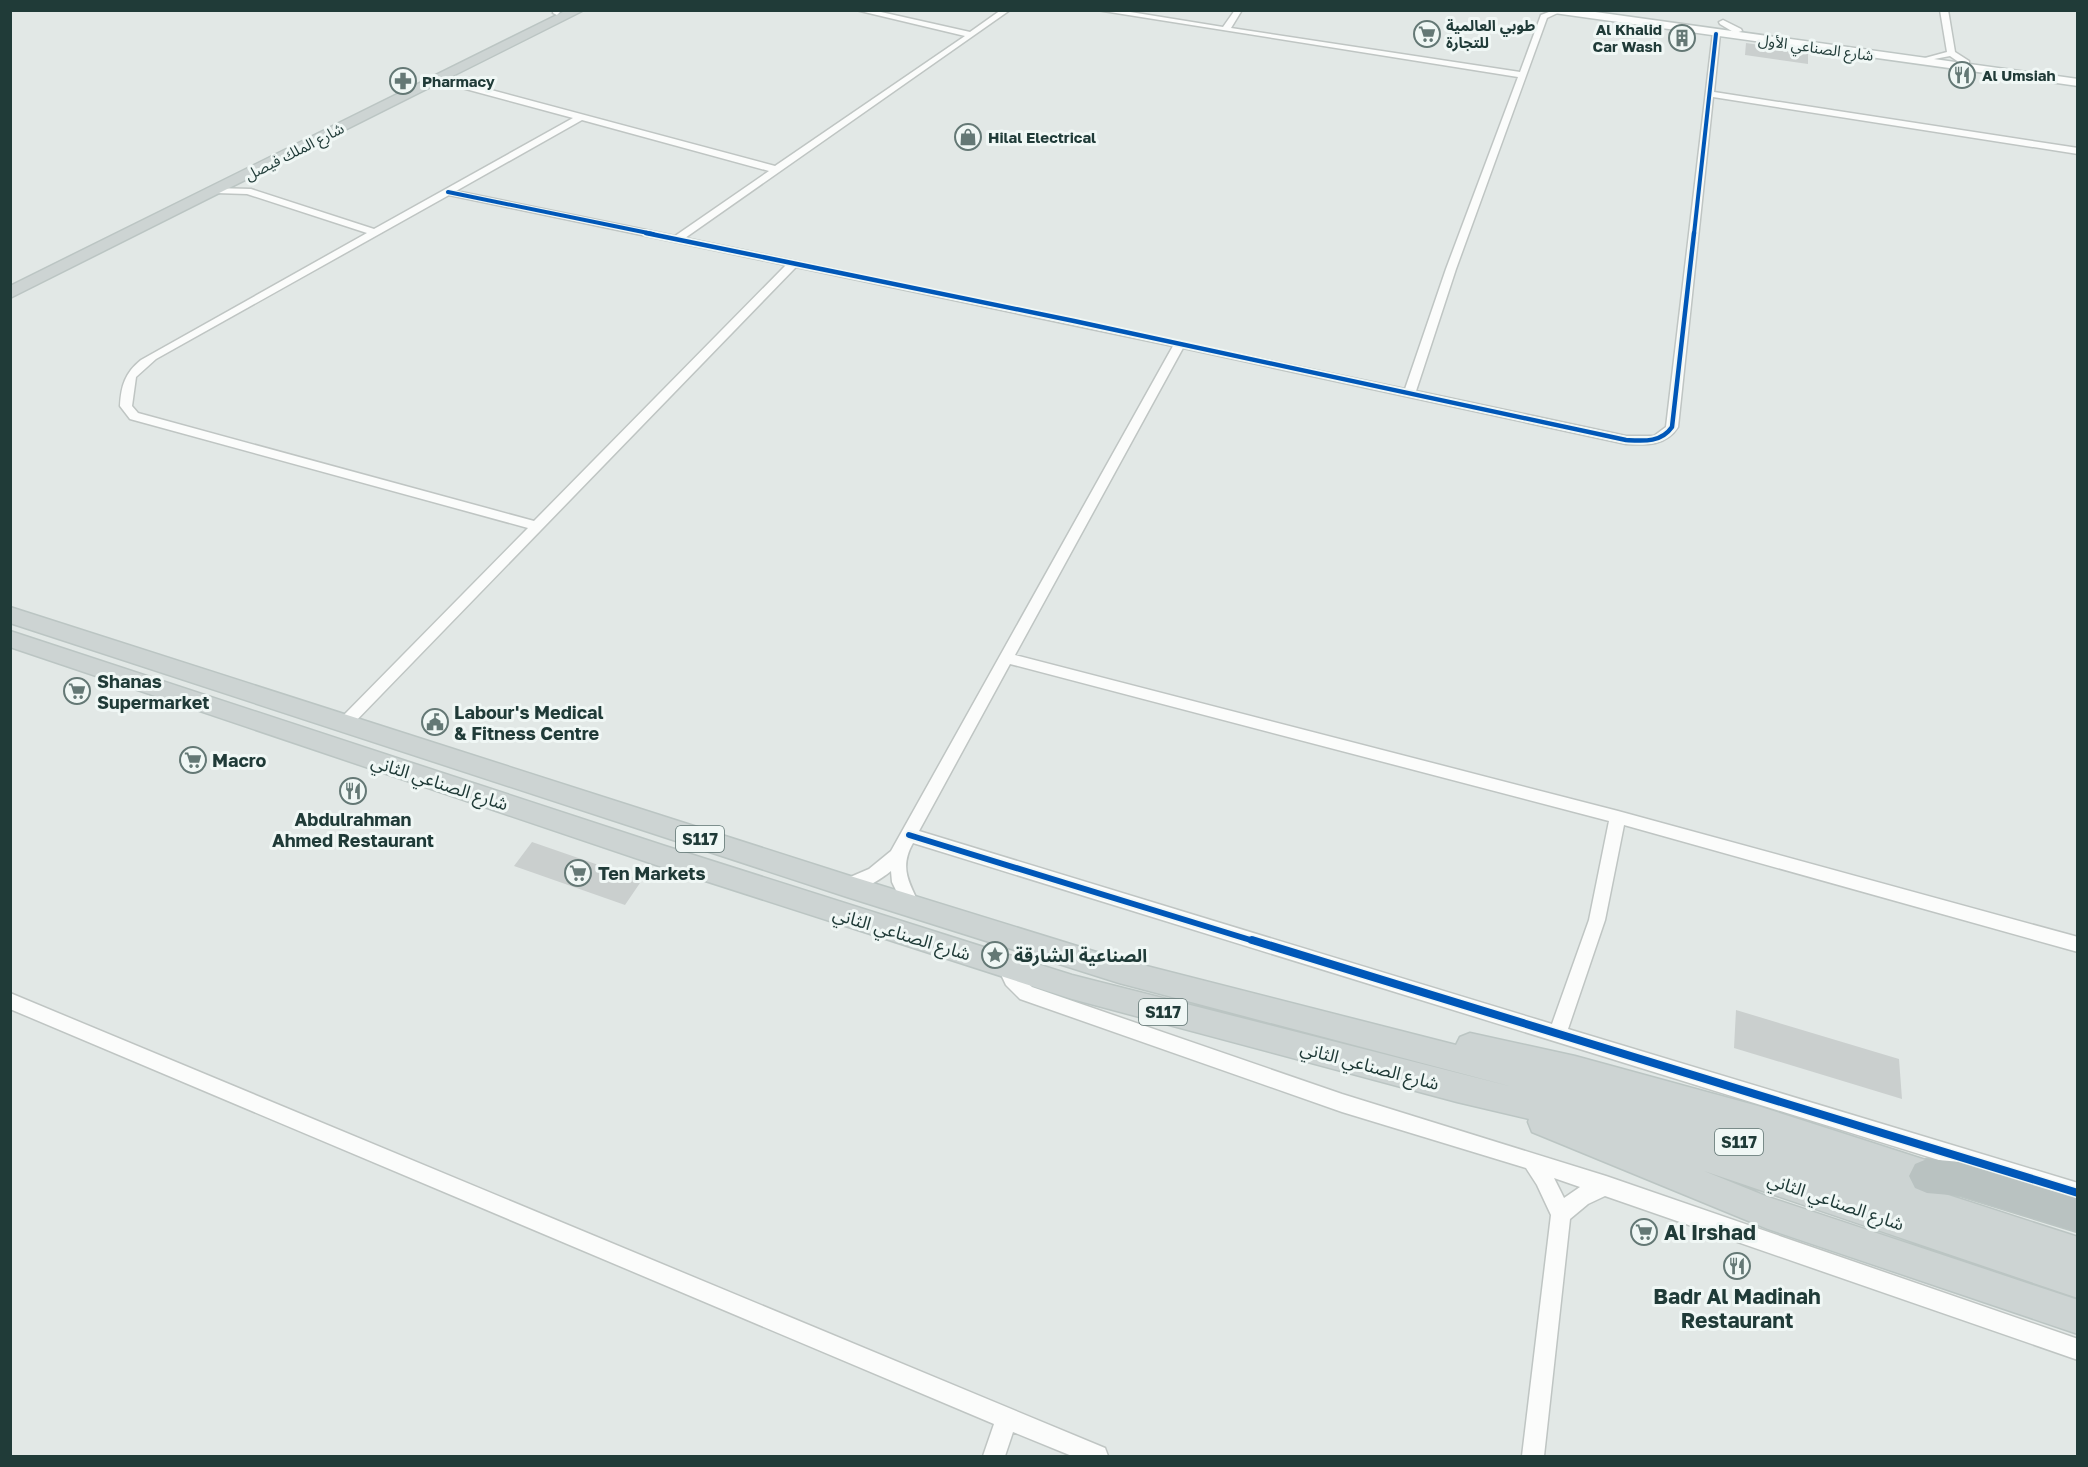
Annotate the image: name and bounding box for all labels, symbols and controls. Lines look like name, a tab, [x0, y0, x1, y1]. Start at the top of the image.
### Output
place label: طوبي العالمية للتجارة	[1446, 16, 1535, 52]
supermarket icon: طوبي العالمية للتجارة	[1412, 19, 1442, 49]
place label: Al Khalid Car Wash	[1593, 20, 1662, 55]
building icon: Al Khalid Car Wash	[1667, 23, 1697, 53]
street label: شارع الصناعي الأول	[1757, 30, 1875, 68]
restaurant icon: Al Umsiah	[1947, 60, 1977, 90]
pharmacy icon: Pharmacy	[388, 66, 418, 96]
place label: Al Umsiah	[1982, 66, 2056, 84]
place label: Pharmacy	[422, 72, 495, 90]
street label: شارع الملك فيصل	[241, 118, 349, 187]
shop icon: Hilal Electrical	[953, 122, 983, 152]
place label: Hilal Electrical	[988, 128, 1096, 146]
place label: Shanas Supermarket	[97, 670, 210, 713]
supermarket icon: Shanas Supermarket	[62, 676, 92, 706]
place label: Labour's Medical & Fitness Centre	[454, 701, 603, 744]
public building icon: Labour's Medical & Fitness Centre	[420, 707, 450, 737]
supermarket icon: Macro	[178, 745, 208, 775]
place label: Macro	[212, 749, 267, 771]
street label: شارع الصناعي الثاني	[367, 749, 511, 818]
restaurant icon: Abdulrahman Ahmed Restaurant	[338, 776, 368, 806]
place label: Abdulrahman Ahmed Restaurant	[272, 808, 434, 851]
road number: S117	[676, 826, 724, 852]
supermarket icon: Ten Markets	[563, 858, 593, 888]
place label: Ten Markets	[598, 862, 706, 884]
street label: شارع الصناعي الثاني	[829, 902, 974, 968]
place icon: الصناعية الشارقة	[980, 940, 1010, 970]
place label: الصناعية الشارقة	[1014, 944, 1147, 967]
road number: S117	[1139, 999, 1187, 1025]
street label: شارع الصناعي الثاني	[1297, 1036, 1442, 1098]
road number: S117	[1715, 1129, 1763, 1155]
street label: شارع الصناعي الثاني	[1764, 1167, 1907, 1238]
supermarket icon: Al Irshad	[1629, 1217, 1659, 1247]
place label: Al Irshad	[1664, 1219, 1756, 1245]
restaurant icon: Badr Al Madinah Restaurant	[1722, 1251, 1752, 1281]
place label: Badr Al Madinah Restaurant	[1653, 1283, 1821, 1333]

